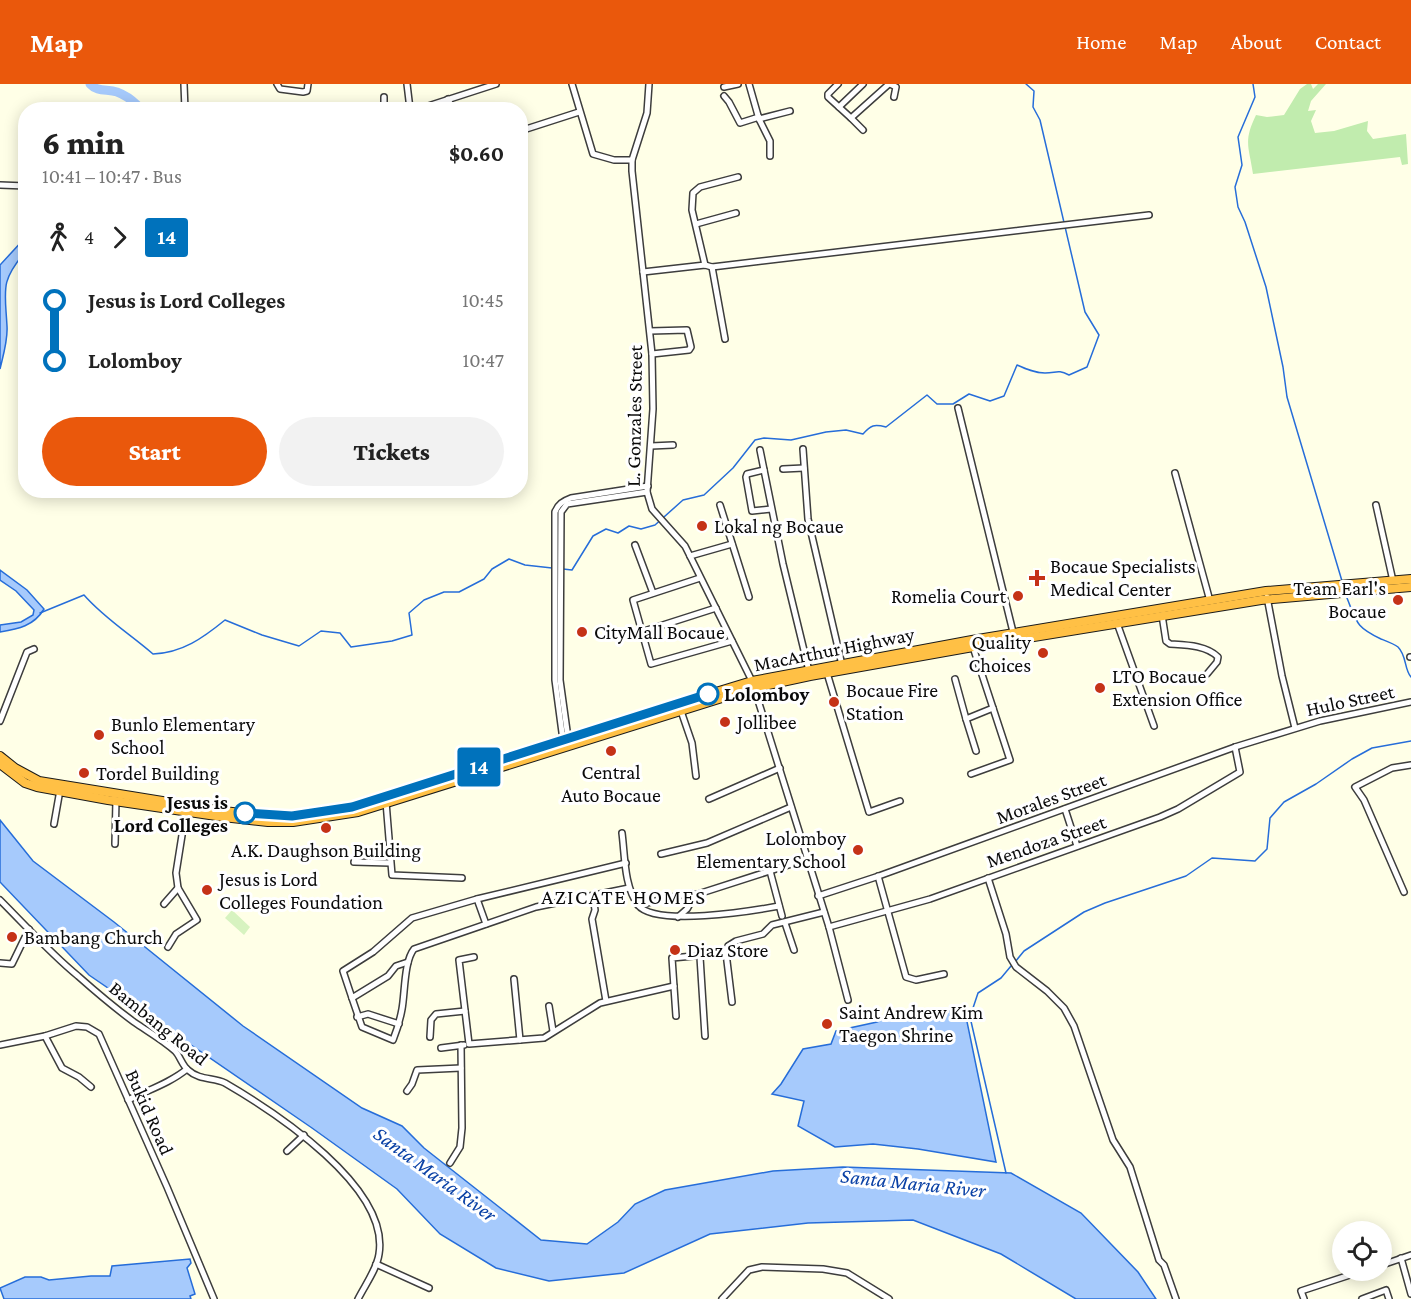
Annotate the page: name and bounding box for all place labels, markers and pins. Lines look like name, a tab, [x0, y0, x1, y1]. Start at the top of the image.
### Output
place label: Lokal ng Bocaue	[714, 515, 844, 538]
marker: Lokal ng Bocaue	[695, 519, 709, 533]
place label: Bocaue Specialists Medical Center	[1050, 555, 1196, 600]
marker: Bocaue Specialists Medical Center	[1028, 569, 1046, 587]
place label: Team Earl's Bocaue	[1293, 577, 1386, 622]
place label: Romelia Court	[891, 585, 1006, 607]
marker: Romelia Court	[1011, 589, 1025, 603]
marker: Team Earl's Bocaue	[1391, 593, 1405, 607]
place label: CityMall Bocaue	[594, 621, 725, 644]
marker: CityMall Bocaue	[575, 625, 589, 639]
place label: Quality Choices	[968, 631, 1032, 676]
marker: Quality Choices	[1036, 646, 1050, 660]
place label: LTO Bocaue Extension Office	[1112, 665, 1242, 710]
place label: Bocaue Fire Station	[846, 679, 938, 724]
marker: LTO Bocaue Extension Office	[1093, 681, 1107, 695]
marker: Lolomboy	[697, 683, 719, 705]
place label: Lolomboy	[724, 683, 809, 705]
marker: Bocaue Fire Station	[827, 695, 841, 709]
place label: Jollibee	[735, 711, 797, 734]
place label: Bunlo Elementary School	[111, 713, 256, 758]
marker: Jollibee	[718, 715, 732, 729]
marker: Bunlo Elementary School	[92, 728, 106, 742]
marker: Central Auto Bocaue	[604, 744, 618, 758]
place label: Central Auto Bocaue	[561, 761, 661, 806]
place label: Tordel Building	[96, 762, 220, 785]
marker: Tordel Building	[77, 766, 91, 780]
place label: Jesus is Lord Colleges	[114, 791, 228, 836]
marker: Jesus is Lord Colleges	[234, 802, 256, 824]
marker: A.K. Daughson Building	[319, 821, 333, 835]
place label: Lolomboy Elementary School	[696, 827, 847, 873]
place label: A.K. Daughson Building	[231, 839, 421, 862]
marker: Lolomboy Elementary School	[851, 843, 865, 857]
place label: Jesus is Lord Colleges Foundation	[217, 868, 383, 914]
marker: Jesus is Lord Colleges Foundation	[200, 883, 214, 897]
place label: Bambang Church	[24, 926, 163, 949]
marker: Bambang Church	[5, 930, 19, 944]
place label: Diaz Store	[687, 939, 768, 961]
marker: Diaz Store	[668, 943, 682, 957]
place label: Saint Andrew Kim Taegon Shrine	[839, 1001, 983, 1047]
marker: Saint Andrew Kim Taegon Shrine	[820, 1017, 834, 1031]

